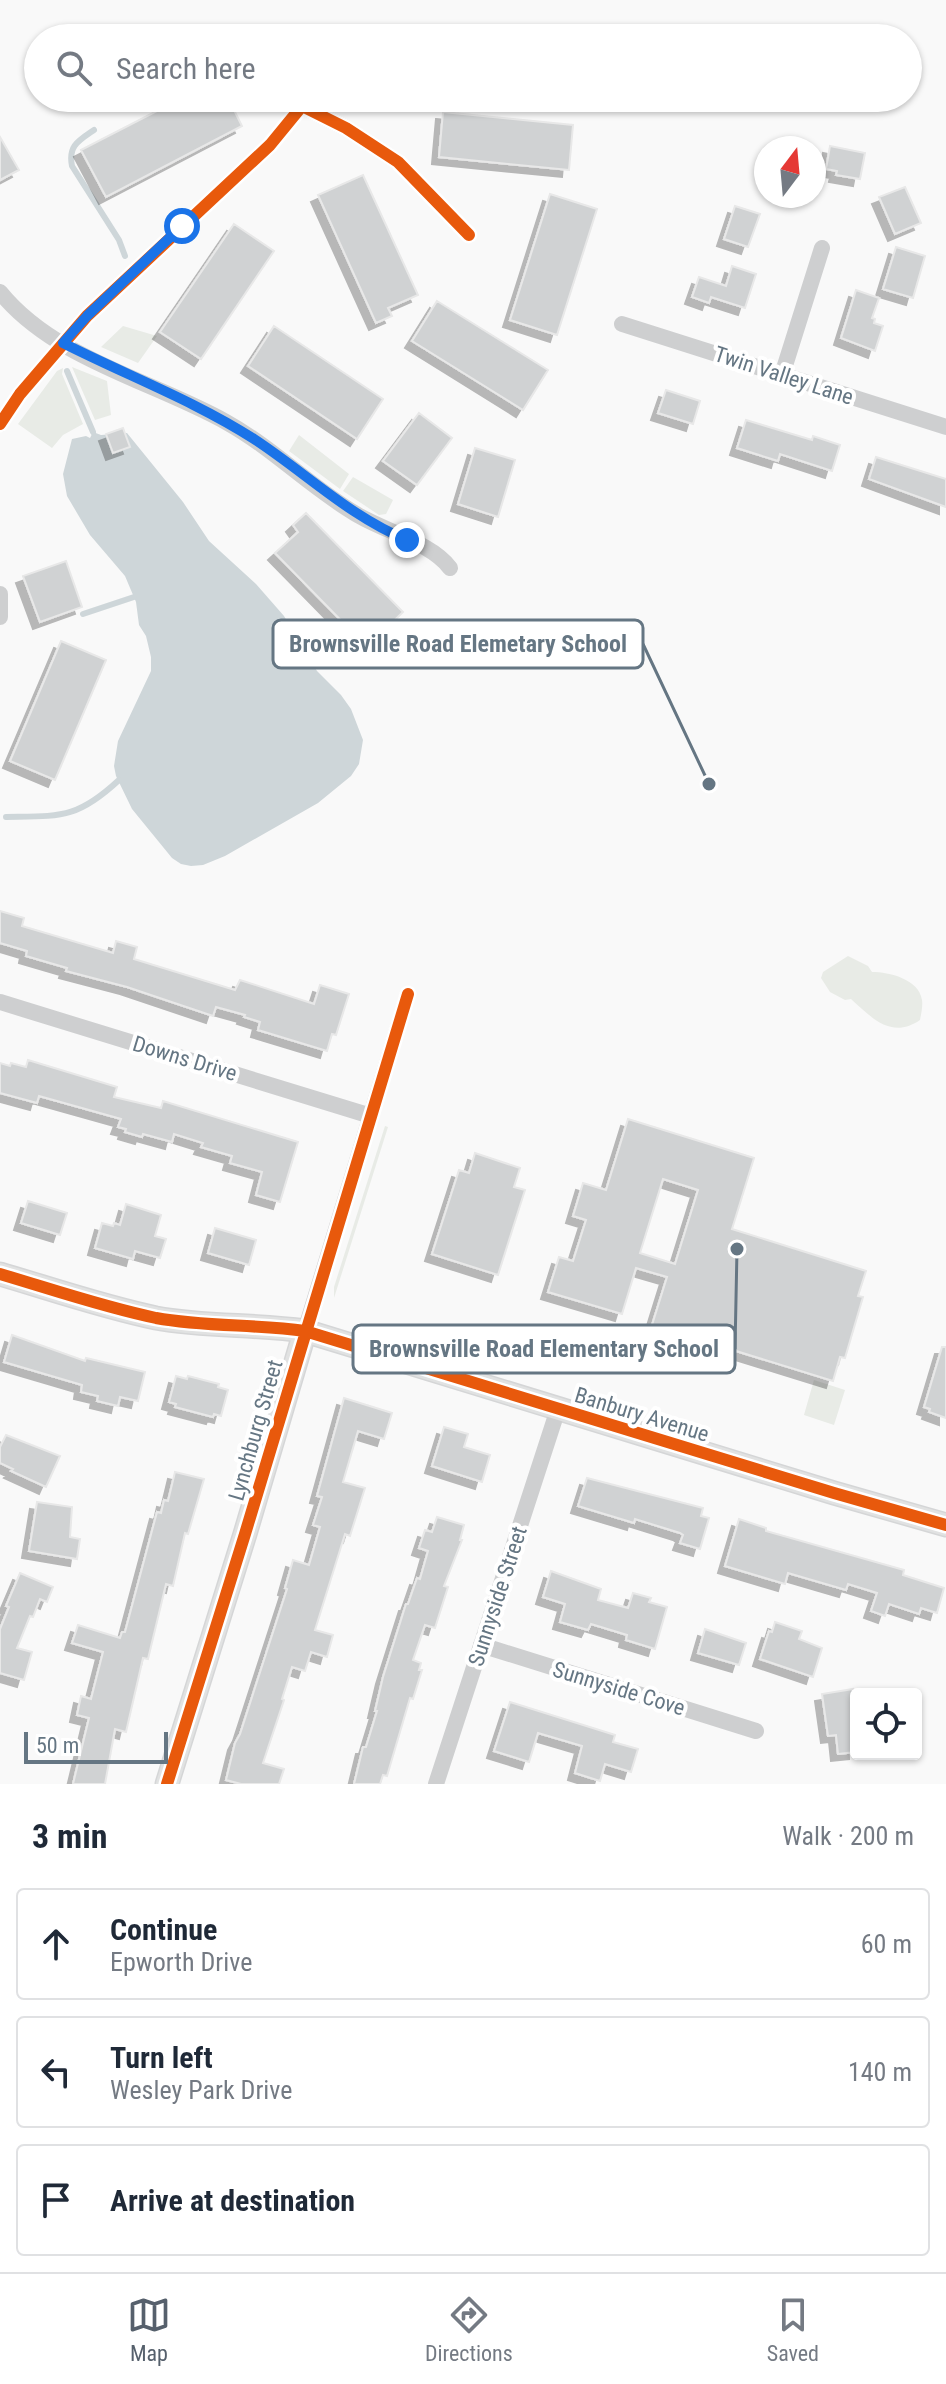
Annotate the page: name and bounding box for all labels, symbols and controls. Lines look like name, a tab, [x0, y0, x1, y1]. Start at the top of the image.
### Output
search box	[24, 24, 922, 112]
icon: search	[52, 46, 96, 90]
text: Search here	[116, 51, 256, 86]
north arrow	[754, 136, 826, 208]
route start	[164, 208, 200, 244]
street label: Twin Valley Lane	[711, 341, 857, 410]
route end	[389, 522, 425, 558]
callout: Brownsville Road Elemetary School	[273, 620, 643, 668]
text: Brownsville Road Elemetary School	[289, 630, 627, 658]
street label: Downs Drive	[130, 1031, 240, 1086]
callout: Brownsville Road Elementary School	[353, 1325, 735, 1373]
text: Brownsville Road Elementary School	[369, 1335, 719, 1363]
street label: Lynchburg Street	[223, 1357, 287, 1503]
street label: Banbury Avenue	[572, 1382, 712, 1447]
street label: Sunnyside Street	[463, 1523, 532, 1669]
street label: Sunnyside Cove	[550, 1657, 688, 1720]
map controls	[850, 1688, 922, 1760]
button: locate	[850, 1688, 922, 1760]
scale bar	[24, 1728, 168, 1764]
text: 50 m	[36, 1733, 79, 1758]
text: 3 min	[32, 1816, 108, 1856]
text: Walk · 200 m	[782, 1821, 914, 1851]
text: Continue	[110, 1912, 217, 1947]
icon: ahead	[34, 1922, 78, 1966]
text: 60 m	[861, 1929, 912, 1959]
text: Epworth Drive	[110, 1947, 252, 1977]
text: Turn left	[110, 2040, 213, 2075]
icon: left	[34, 2050, 78, 2094]
text: 140 m	[848, 2057, 912, 2087]
text: Wesley Park Drive	[110, 2075, 292, 2105]
icon: arrive	[34, 2178, 78, 2222]
text: Arrive at destination	[110, 2183, 355, 2218]
tab: Map	[127, 2293, 171, 2366]
tab: Directions	[425, 2293, 513, 2366]
tab: Saved	[767, 2293, 819, 2366]

